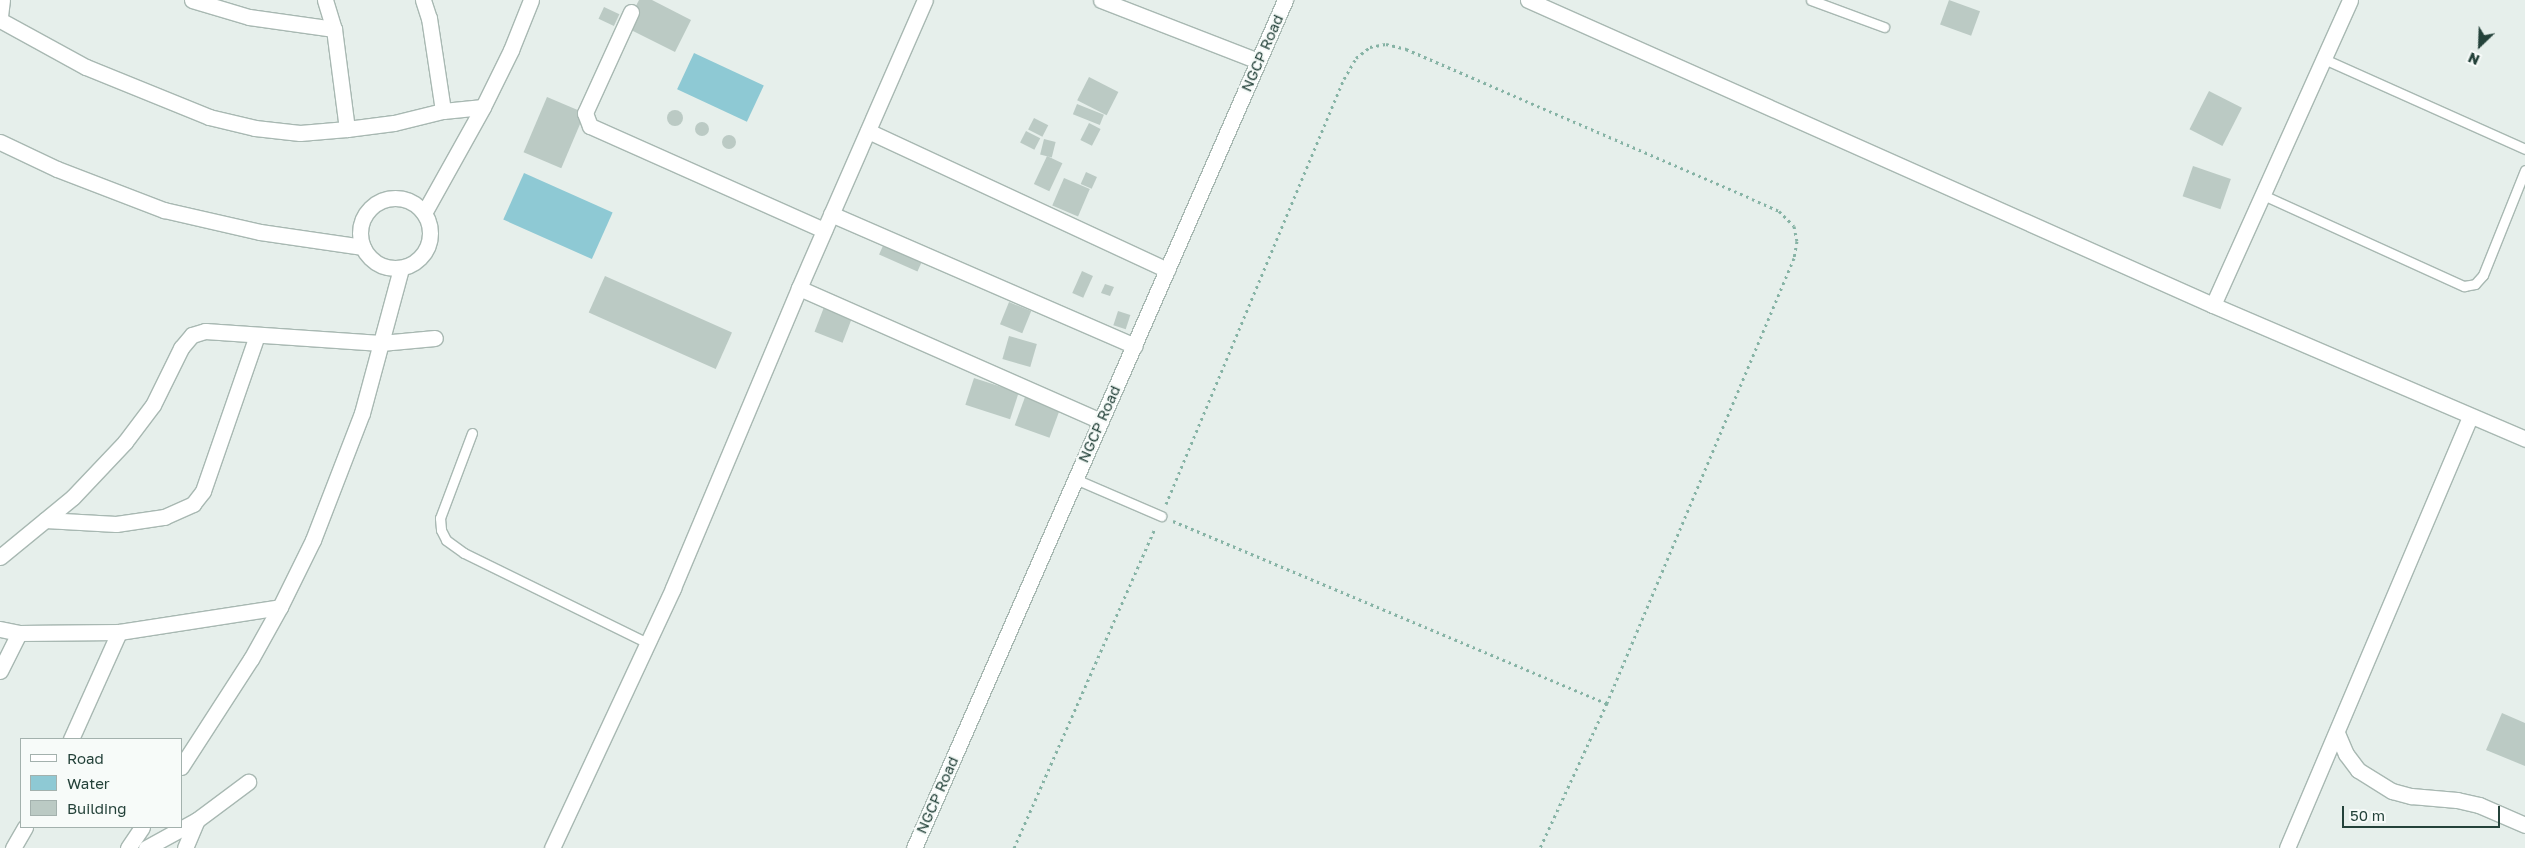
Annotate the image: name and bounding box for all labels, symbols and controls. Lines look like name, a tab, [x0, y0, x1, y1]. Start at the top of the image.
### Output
street label: NGCP Road	[1237, 12, 1287, 94]
north arrow	[2455, 20, 2505, 70]
text: N	[2465, 49, 2482, 69]
street label: NGCP Road	[1074, 383, 1124, 465]
legend	[20, 738, 182, 828]
text: Road	[67, 749, 104, 767]
street label: NGCP Road	[912, 754, 962, 836]
text: Water	[67, 774, 110, 792]
scale bar	[2345, 796, 2502, 828]
text: Building	[67, 799, 127, 817]
text: 50 m	[2350, 806, 2385, 824]

